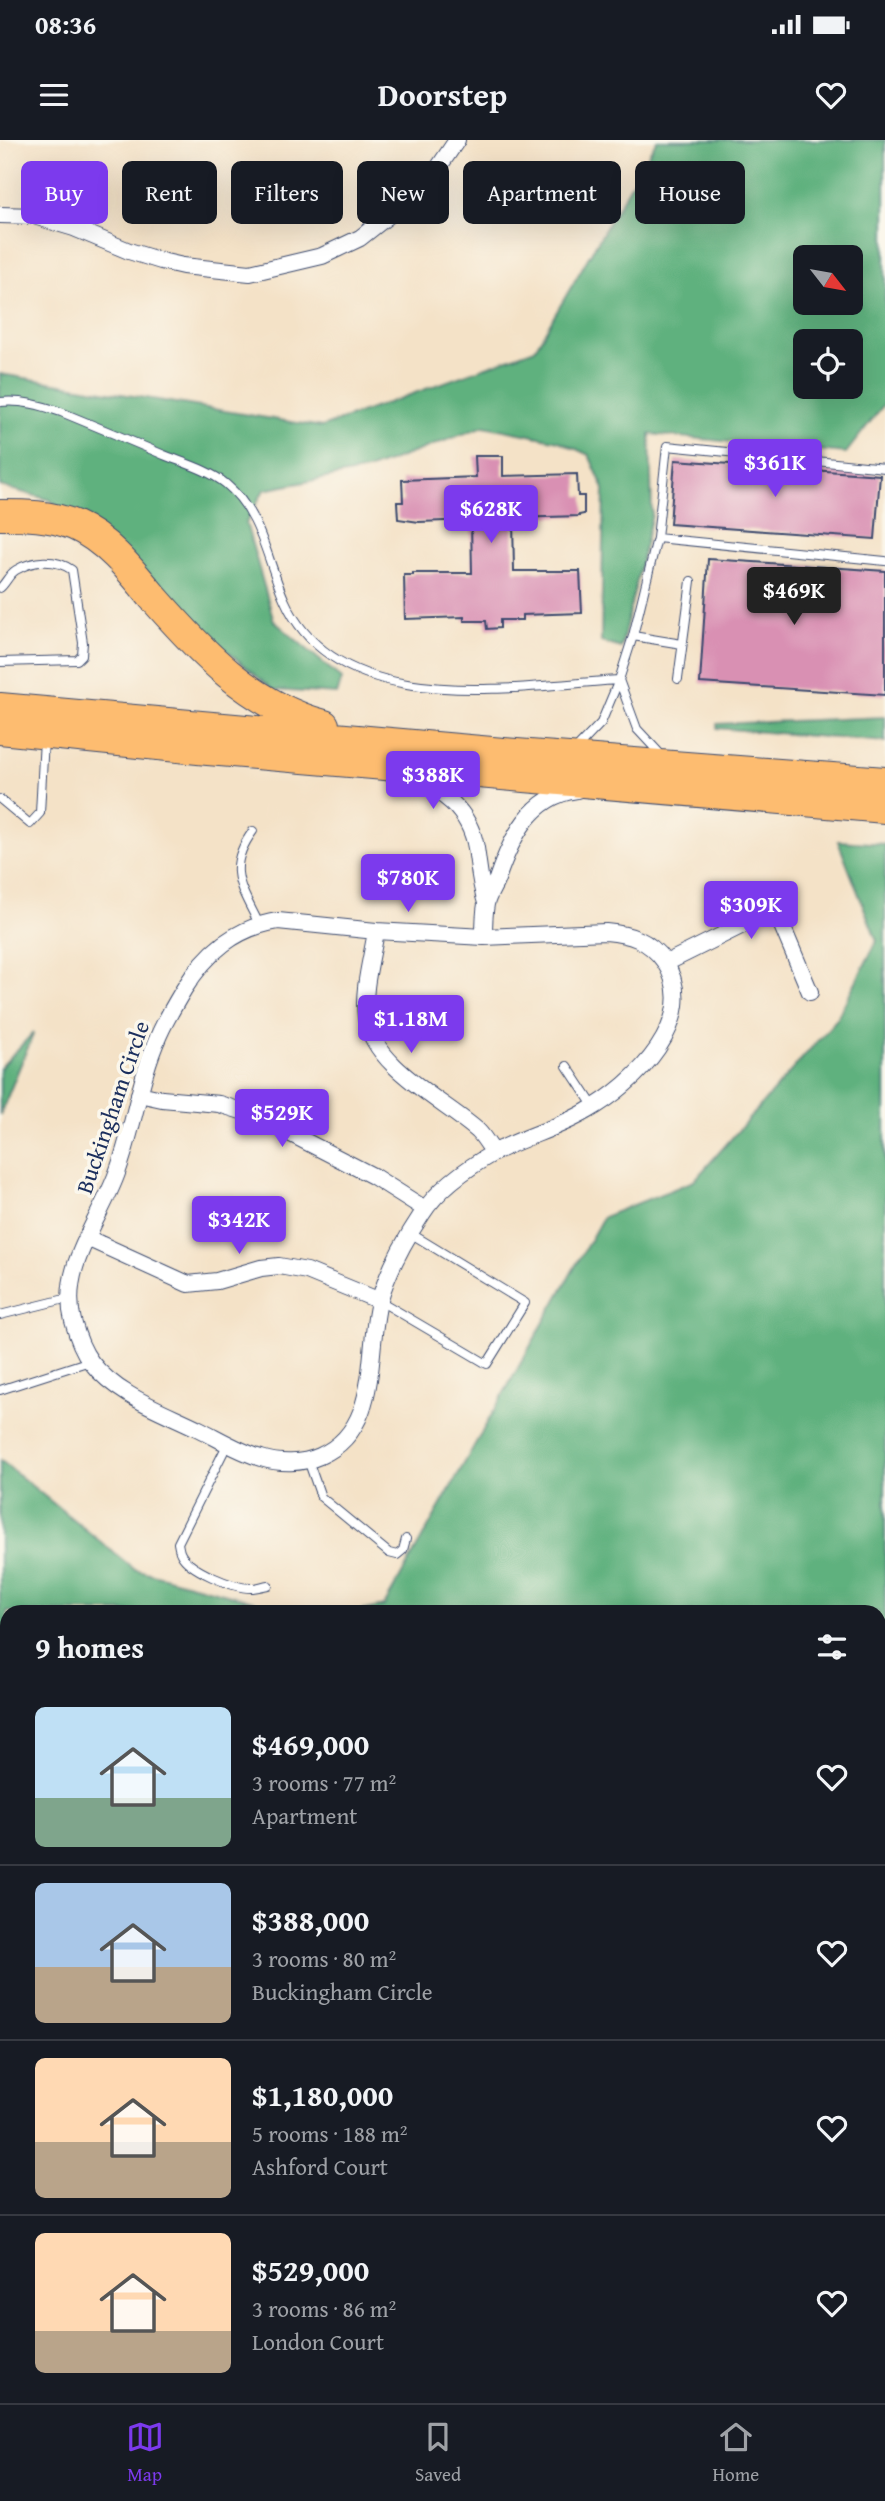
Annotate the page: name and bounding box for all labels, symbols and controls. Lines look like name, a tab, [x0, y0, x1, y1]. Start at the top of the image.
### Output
text: 08:36	[35, 5, 96, 44]
text: Doorstep	[378, 71, 507, 118]
icon: menu	[35, 76, 73, 114]
icon: heart	[812, 76, 850, 114]
chip: Buy	[21, 161, 108, 224]
chip: Rent	[122, 161, 217, 224]
chip: Filters	[231, 161, 343, 224]
chip: New	[357, 161, 449, 224]
chip: Apartment	[463, 161, 621, 224]
chip: House	[635, 161, 745, 224]
north arrow	[793, 245, 863, 315]
map controls	[793, 245, 863, 399]
button: locate	[793, 329, 863, 399]
pin: $361K	[726, 440, 824, 499]
text: $361K	[744, 445, 806, 478]
pin: $628K	[442, 486, 540, 545]
text: $628K	[460, 491, 522, 524]
pin: $469K	[745, 568, 843, 627]
text: $469K	[763, 573, 825, 606]
pin: $388K	[384, 752, 482, 811]
text: $388K	[402, 757, 464, 790]
pin: $780K	[359, 854, 457, 914]
text: $780K	[377, 860, 439, 893]
pin: $309K	[702, 882, 800, 941]
text: $309K	[720, 887, 782, 920]
pin: $1.18M	[354, 996, 468, 1055]
text: $1.18M	[374, 1001, 448, 1034]
street label: Buckingham Circle	[67, 1016, 157, 1198]
pin: $529K	[233, 1090, 331, 1149]
text: $529K	[251, 1095, 313, 1128]
pin: $342K	[190, 1196, 288, 1256]
text: $342K	[208, 1202, 270, 1235]
text: 9 homes	[35, 1625, 144, 1669]
icon: filters	[813, 1628, 851, 1666]
text: $469,000	[252, 1722, 369, 1766]
icon: home	[91, 1735, 175, 1819]
icon: heart	[813, 1758, 851, 1796]
text: 3 rooms · 77 m²	[252, 1766, 396, 1799]
text: Apartment	[252, 1799, 357, 1832]
text: $388,000	[252, 1898, 369, 1942]
icon: home	[91, 1911, 175, 1995]
icon: heart	[813, 1934, 851, 1972]
text: 3 rooms · 80 m²	[252, 1942, 396, 1975]
text: Buckingham Circle	[252, 1975, 433, 2008]
text: $1,180,000	[252, 2073, 393, 2117]
icon: home	[91, 2086, 175, 2170]
icon: heart	[813, 2109, 851, 2147]
text: 5 rooms · 188 m²	[252, 2117, 407, 2150]
text: Ashford Court	[252, 2150, 388, 2183]
text: $529,000	[252, 2248, 369, 2292]
icon: home	[91, 2261, 175, 2345]
icon: heart	[813, 2284, 851, 2322]
text: 3 rooms · 86 m²	[252, 2292, 396, 2325]
text: London Court	[252, 2325, 384, 2358]
tab: Map	[126, 2418, 164, 2488]
tab: Saved	[415, 2418, 461, 2488]
tab: Home	[713, 2418, 759, 2488]

